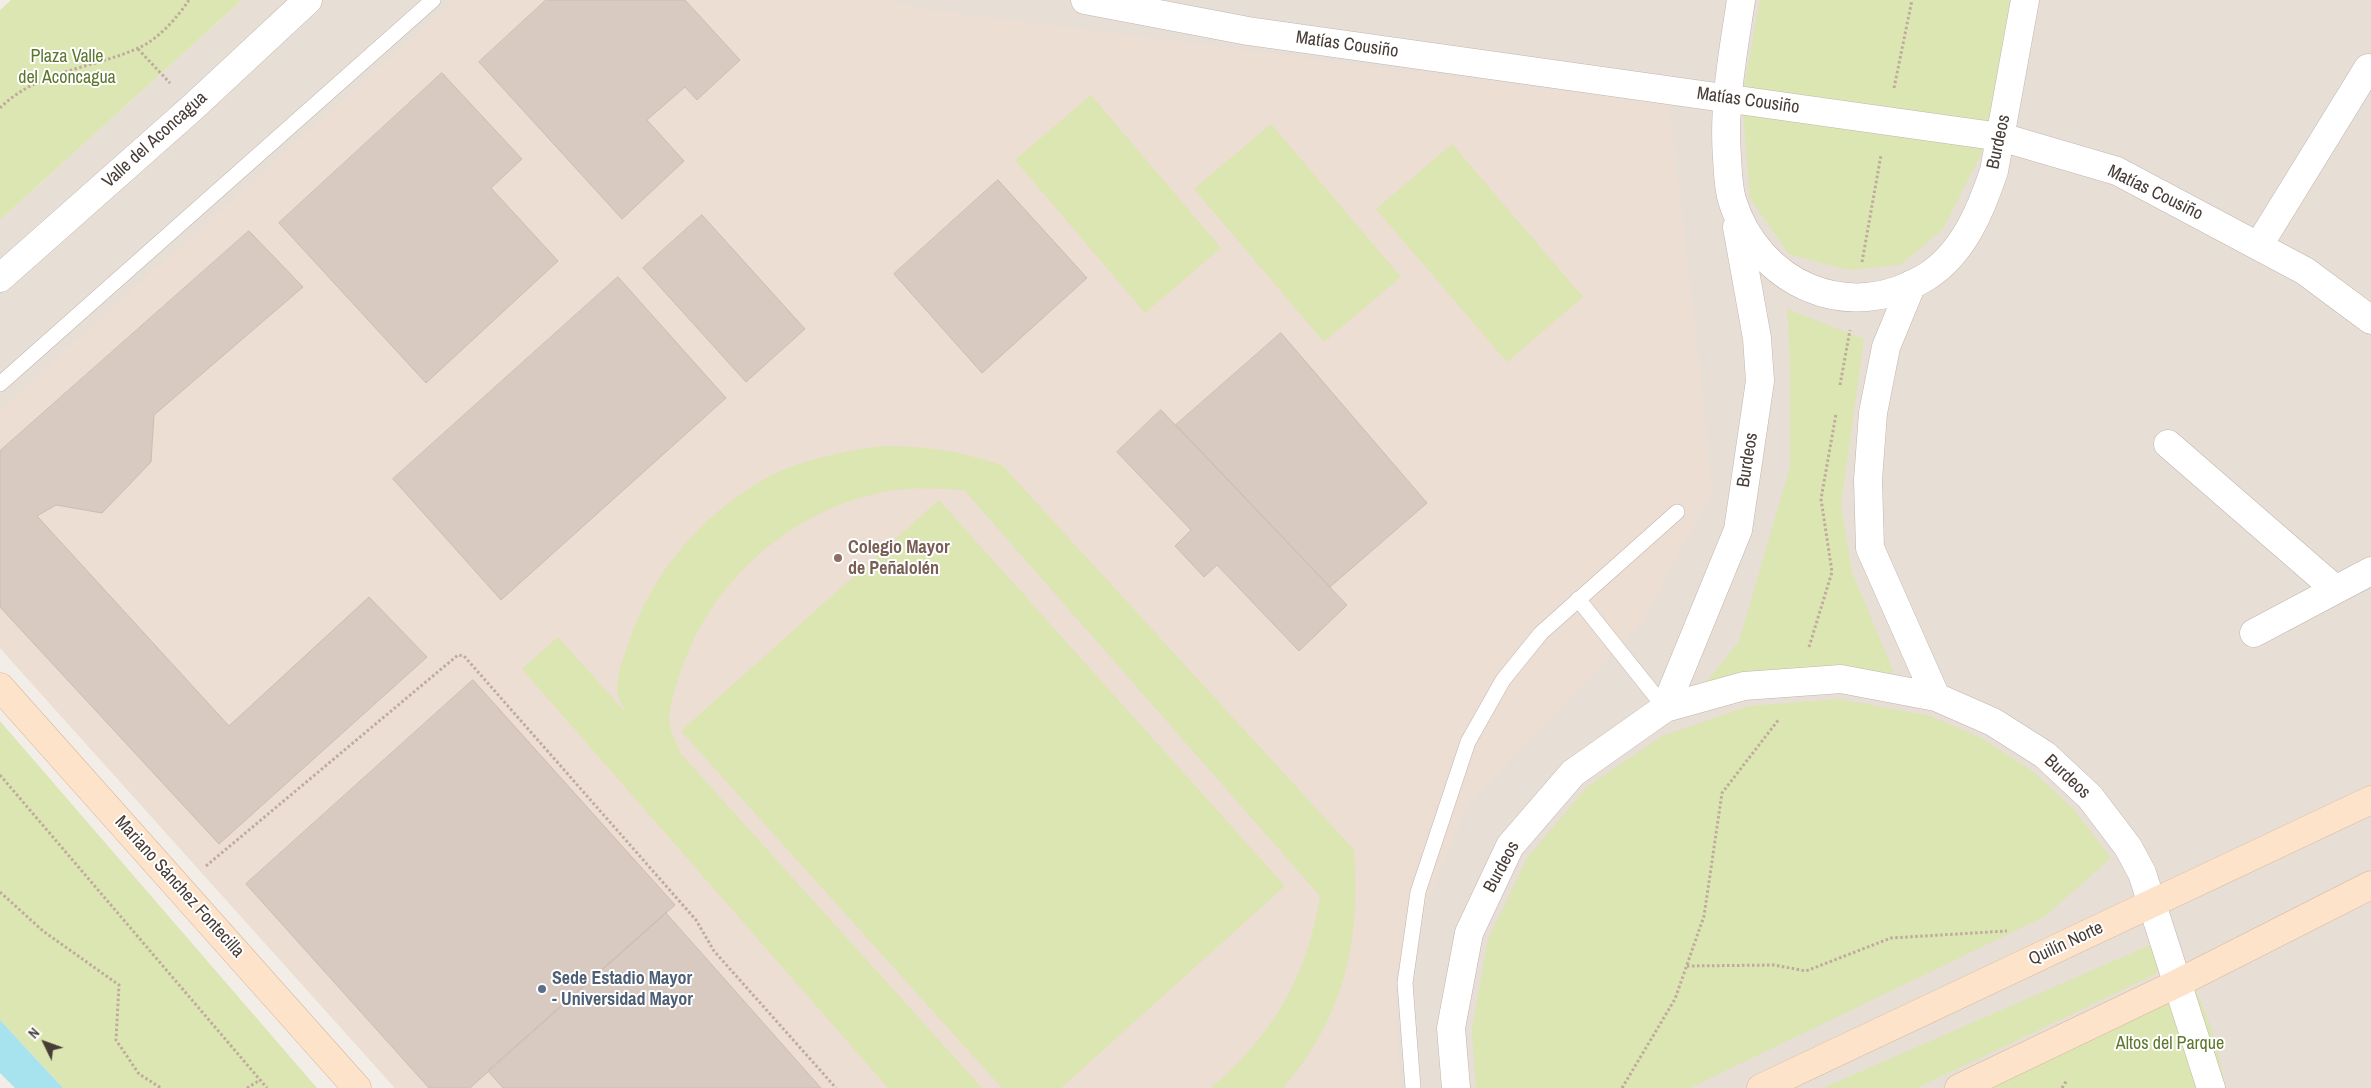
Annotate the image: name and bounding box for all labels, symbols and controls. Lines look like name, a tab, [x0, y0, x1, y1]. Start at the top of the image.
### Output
street label: Matías Cousiño	[1294, 27, 1400, 63]
park label: Plaza Valle del Aconcagua	[18, 46, 116, 88]
street label: Matías Cousiño	[1695, 83, 1801, 119]
street label: Valle del Aconcagua	[98, 87, 212, 193]
street label: Burdeos	[1983, 113, 2015, 171]
street label: Matías Cousiño	[2104, 161, 2206, 225]
street label: Burdeos	[1733, 431, 1763, 489]
place label: Colegio Mayor de Peñalolén	[848, 537, 950, 580]
marker: Colegio Mayor de Peñalolén	[832, 552, 844, 564]
street label: Burdeos	[2040, 750, 2094, 804]
street label: Mariano Sánchez Fontecilla	[110, 812, 248, 962]
street label: Burdeos	[1480, 838, 1524, 896]
street label: Quilín Norte	[2025, 917, 2107, 971]
place label: Sede Estadio Mayor - Universidad Mayor	[552, 968, 693, 1011]
marker: Sede Estadio Mayor - Universidad Mayor	[536, 983, 548, 995]
north arrow	[20, 1018, 70, 1068]
text: N	[24, 1024, 43, 1042]
park label: Altos del Parque	[2116, 1033, 2224, 1055]

